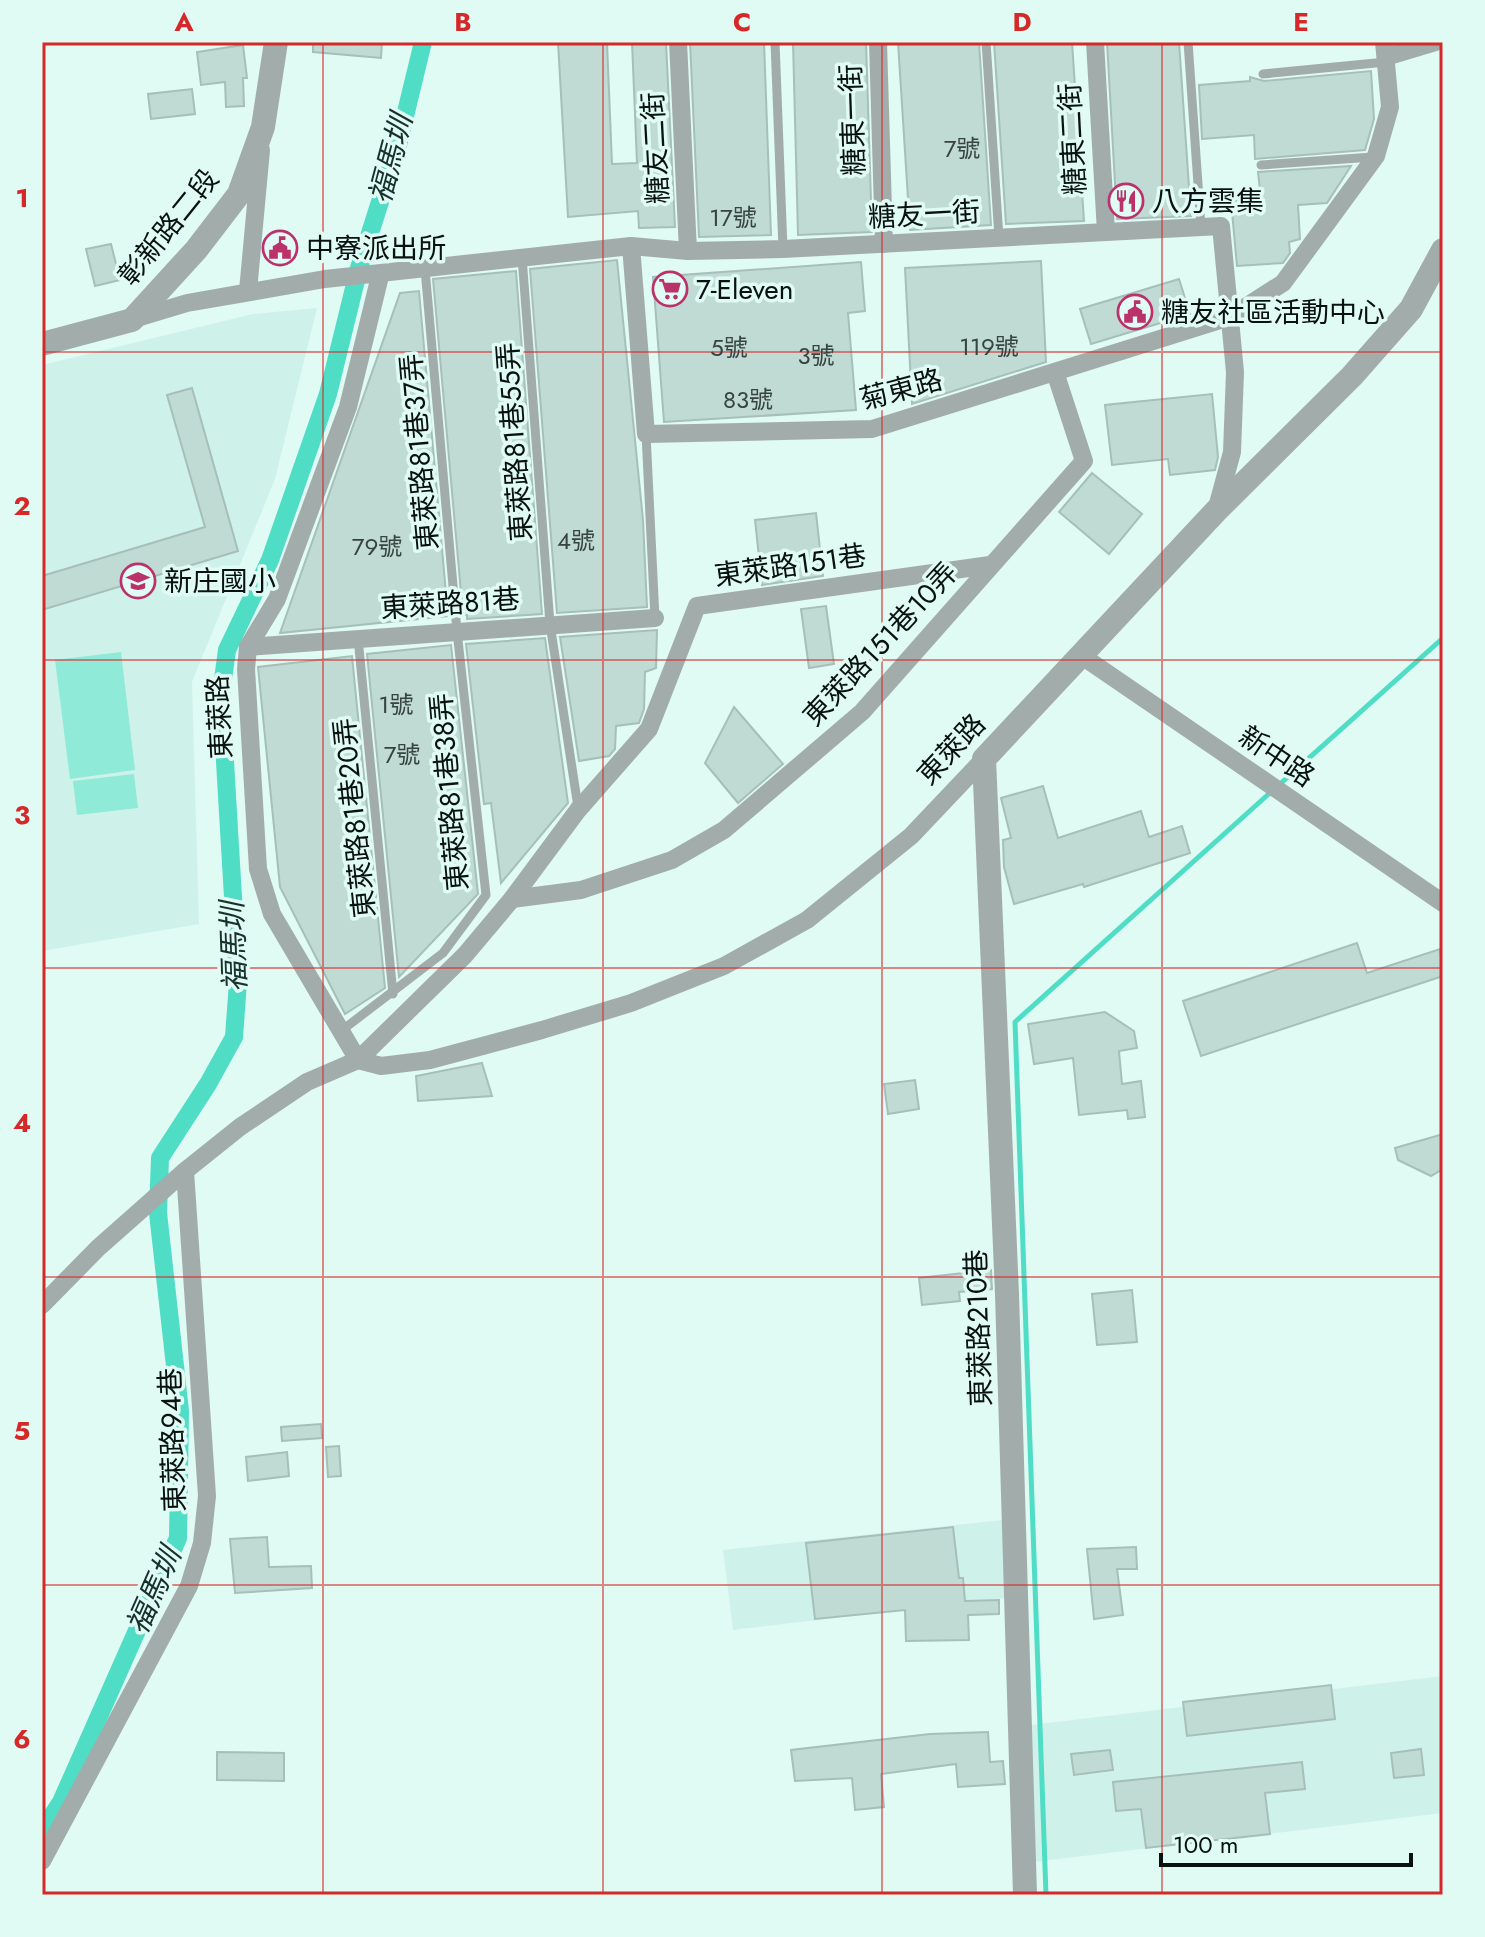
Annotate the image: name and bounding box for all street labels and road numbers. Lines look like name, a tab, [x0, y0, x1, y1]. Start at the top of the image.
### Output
street label: 糖東一街	[830, 63, 875, 177]
street label: 糖東二街	[1049, 82, 1096, 196]
street label: 糖友二街	[632, 91, 679, 205]
street label: 彰新路二段	[108, 160, 228, 295]
street label: 糖友一街	[867, 191, 981, 238]
street label: 東萊路81巷55弄	[487, 341, 542, 543]
street label: 東萊路81巷37弄	[390, 352, 449, 552]
street label: 菊東路	[855, 359, 947, 420]
street label: 東萊路151巷	[711, 535, 869, 596]
street label: 東萊路151巷10弄	[794, 553, 967, 735]
street label: 東萊路81巷	[379, 578, 521, 629]
street label: 東萊路	[197, 674, 242, 760]
street label: 東萊路81巷38弄	[420, 691, 479, 893]
street label: 東萊路	[908, 705, 995, 794]
street label: 東萊路81巷20弄	[324, 716, 385, 920]
street label: 新中路	[1230, 716, 1323, 797]
street label: 東萊路210巷	[955, 1249, 1002, 1407]
street label: 東萊路94巷	[149, 1367, 196, 1513]

